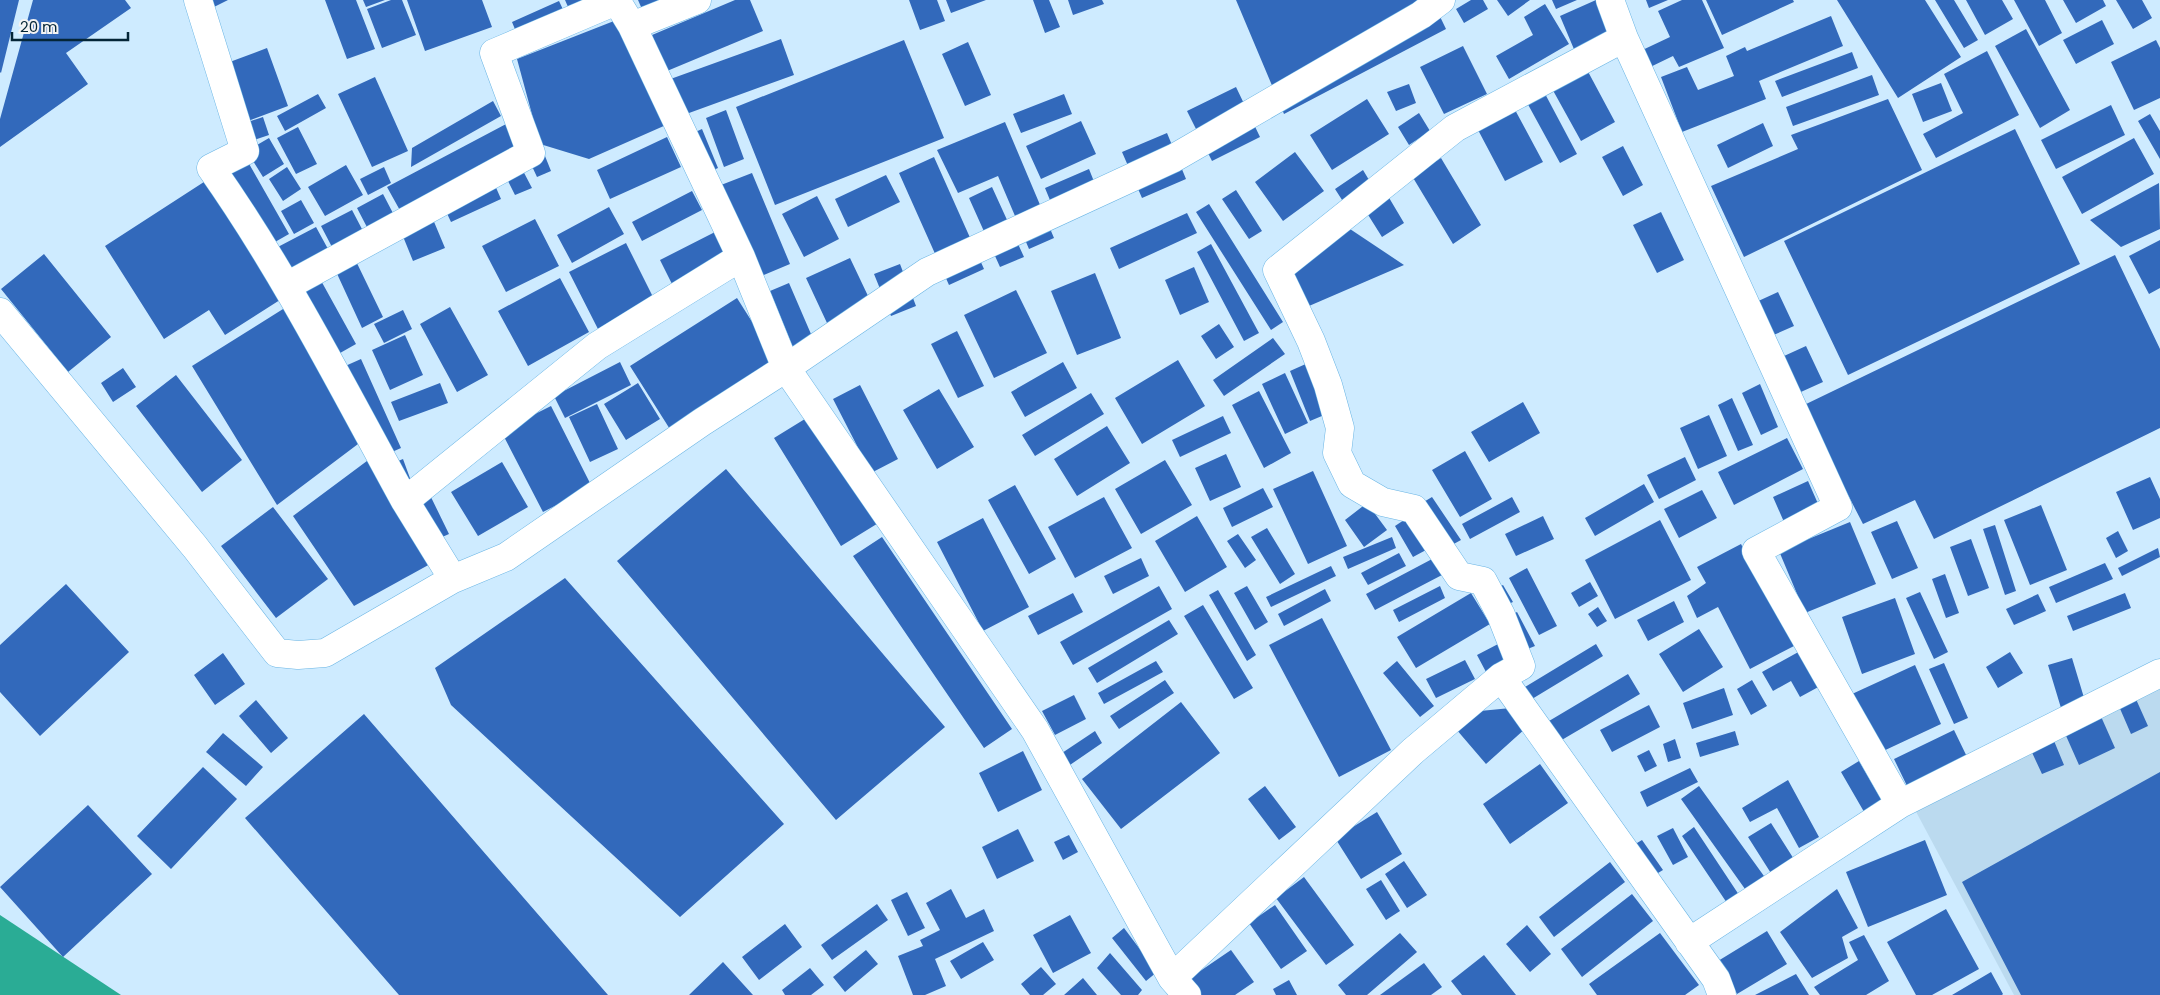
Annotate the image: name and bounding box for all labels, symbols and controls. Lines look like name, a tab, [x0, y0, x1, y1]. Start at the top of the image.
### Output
scale bar	[12, 10, 129, 42]
text: 20 m	[20, 16, 58, 37]

